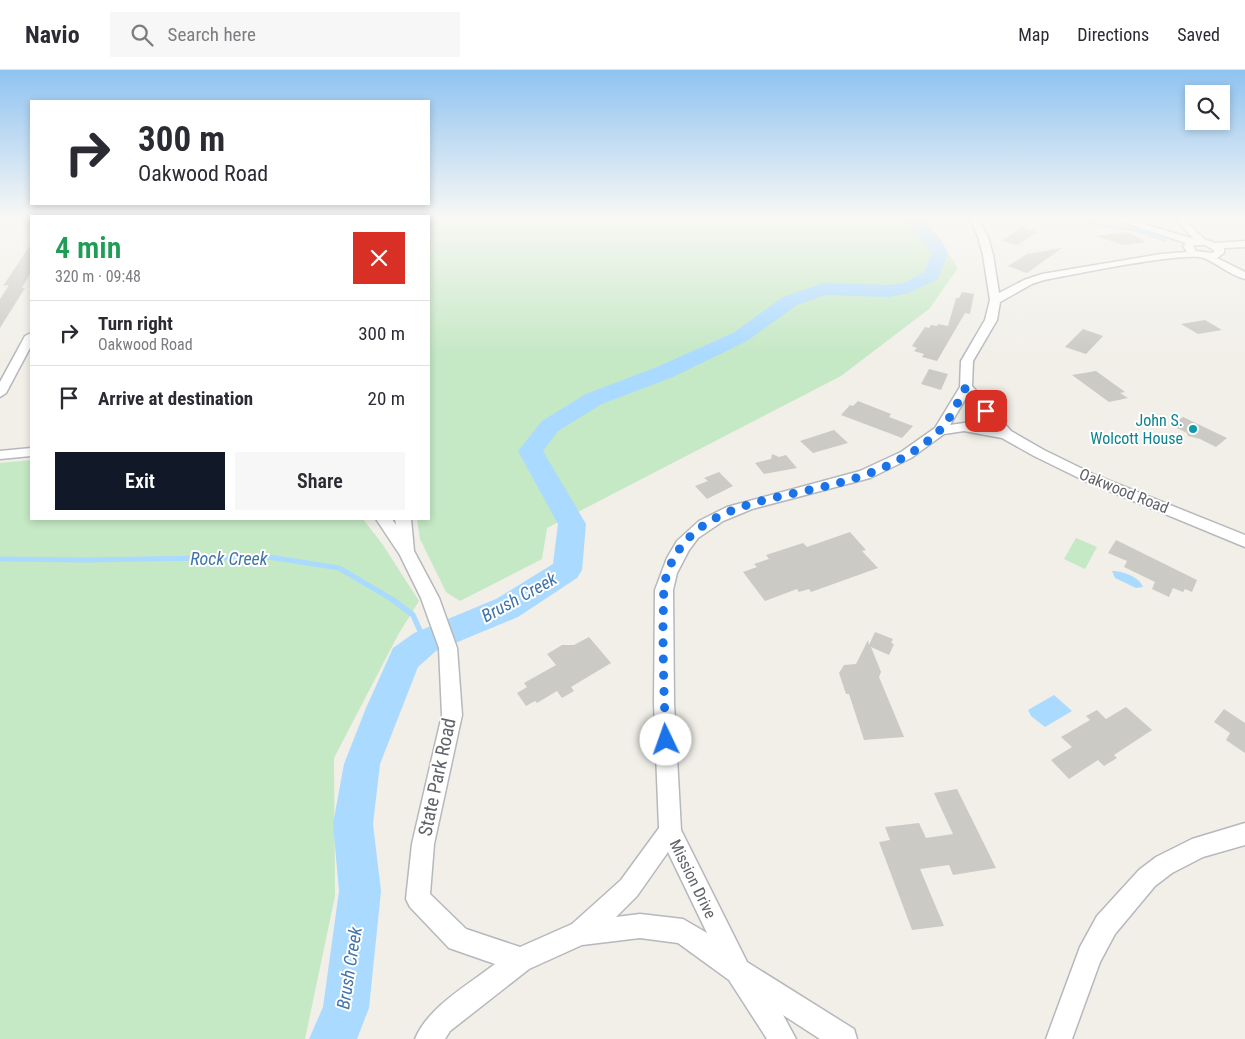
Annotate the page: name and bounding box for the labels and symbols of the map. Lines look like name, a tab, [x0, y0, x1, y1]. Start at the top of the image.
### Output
pin	[965, 390, 1007, 432]
place label: John S. Wolcott House	[1090, 411, 1183, 448]
marker: John S. Wolcott House	[1187, 423, 1199, 435]
street label: Oakwood Road	[1077, 464, 1171, 518]
water label: Rock Creek	[190, 548, 269, 569]
water label: Brush Creek	[478, 567, 561, 626]
position arrow	[639, 713, 691, 765]
street label: State Park Road	[413, 716, 461, 838]
street label: Mission Drive	[666, 836, 720, 922]
water label: Brush Creek	[332, 924, 366, 1011]

